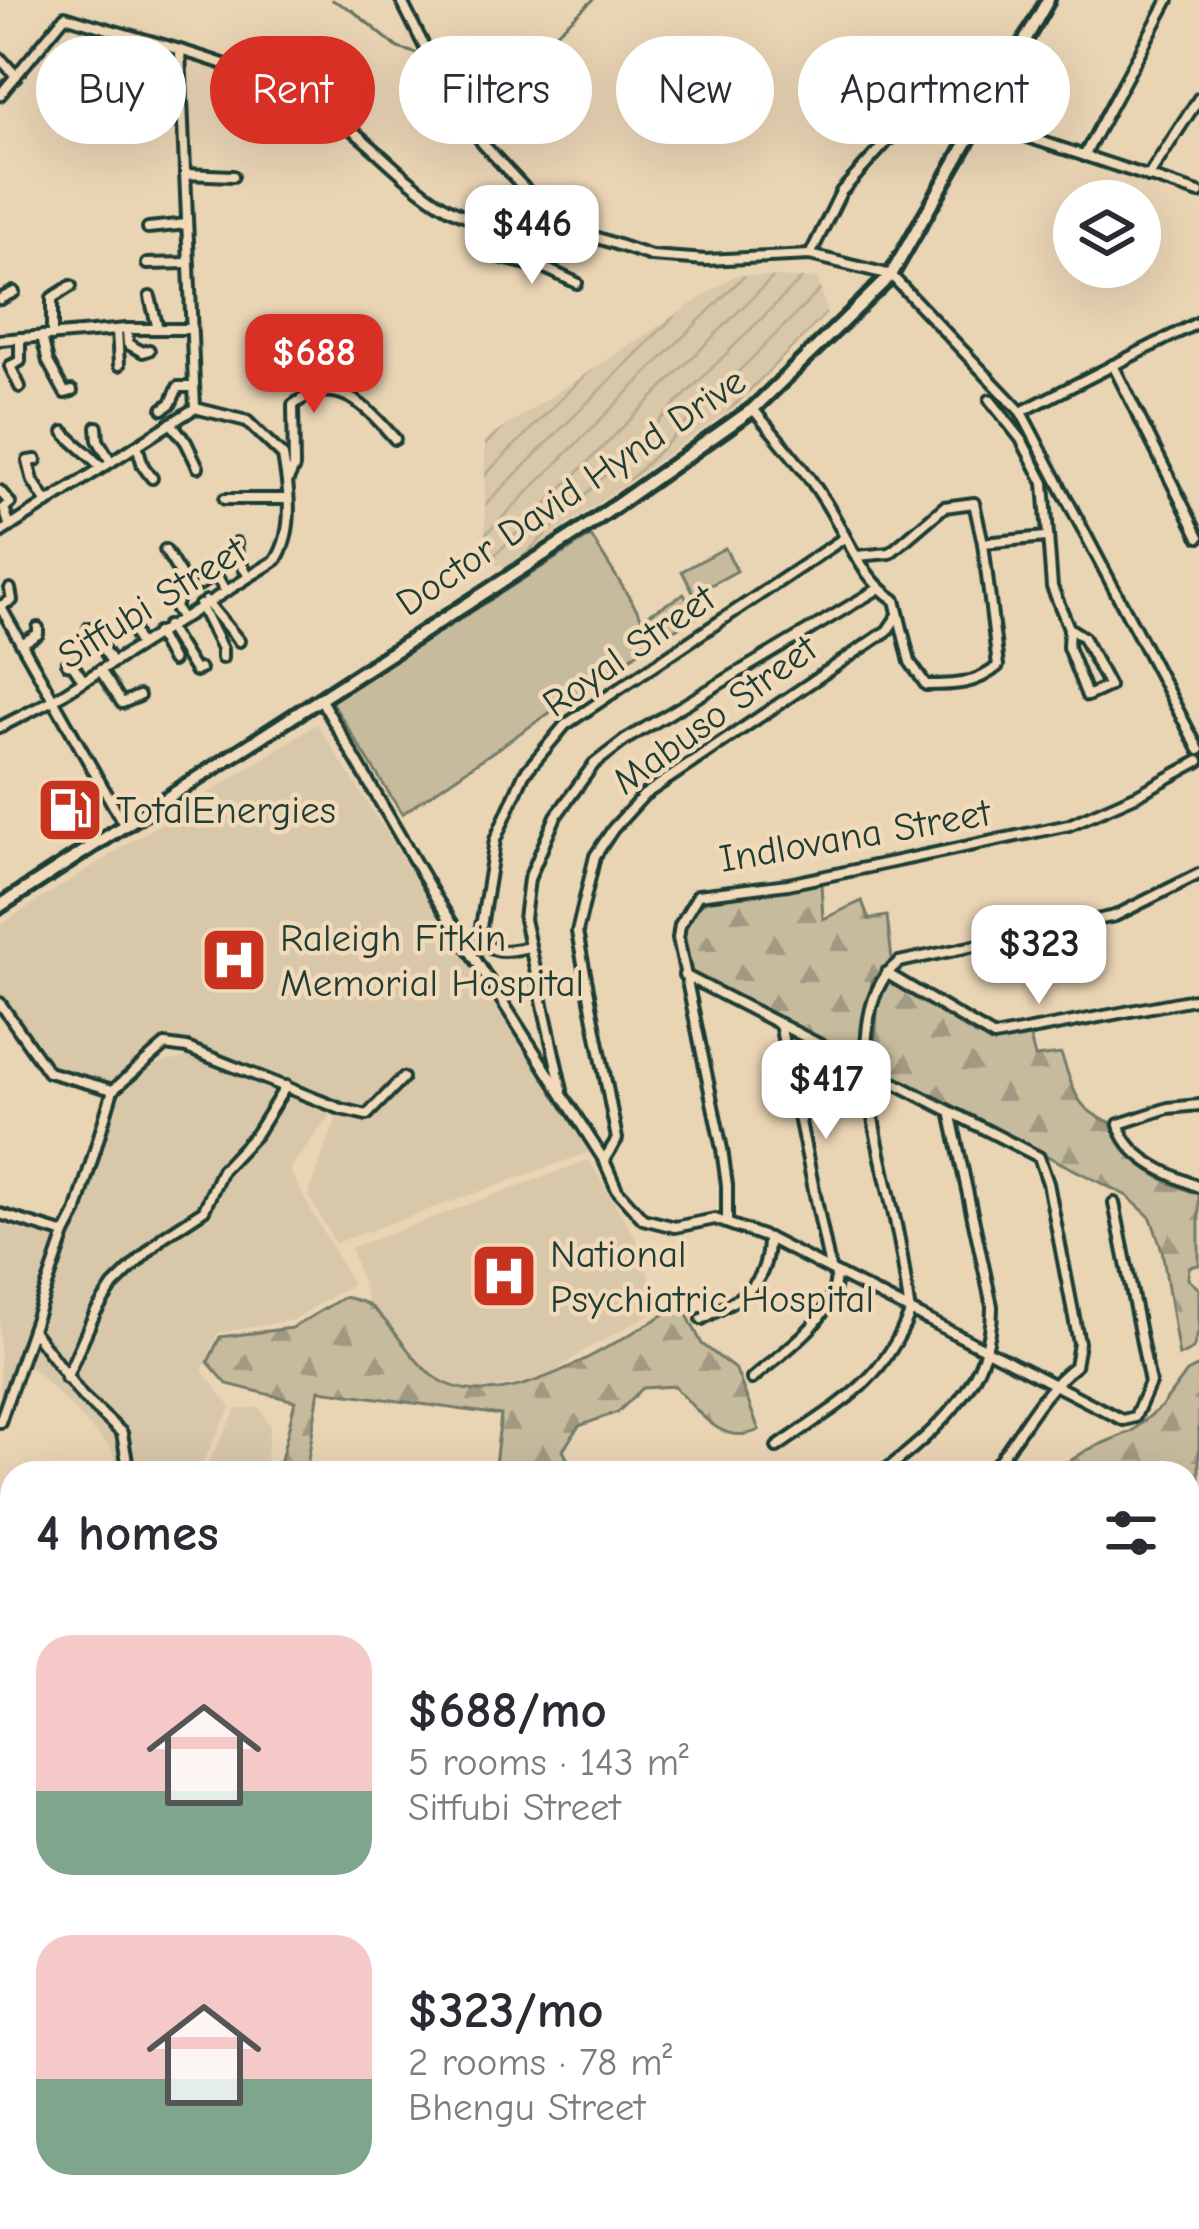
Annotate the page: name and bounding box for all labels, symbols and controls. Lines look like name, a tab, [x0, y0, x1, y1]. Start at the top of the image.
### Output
chip: Buy	[36, 36, 186, 144]
chip: Rent	[210, 36, 375, 144]
chip: Filters	[399, 36, 592, 144]
chip: New	[616, 36, 774, 144]
chip: Apartment	[798, 36, 1070, 144]
map controls	[1053, 180, 1161, 288]
button: layers	[1053, 180, 1161, 288]
pin: $446	[461, 185, 603, 287]
text: $446	[492, 201, 572, 246]
pin: $688	[243, 314, 385, 416]
text: $688	[272, 330, 356, 375]
street label: Doctor David Hynd Drive	[388, 358, 754, 626]
street label: Sitfubi Street	[50, 527, 256, 678]
street label: Royal Street	[534, 574, 725, 727]
street label: Mabuso Street	[604, 625, 827, 804]
fuel station icon: TotalEnergies	[35, 775, 105, 845]
place label: TotalEnergies	[116, 788, 336, 833]
street label: Indlovana Street	[716, 790, 996, 882]
pin: $323	[968, 905, 1110, 1007]
place label: Raleigh Fitkin Memorial Hospital	[280, 916, 584, 1006]
text: $323	[998, 921, 1080, 966]
hospital icon: Raleigh Fitkin Memorial Hospital	[199, 925, 269, 995]
pin: $417	[755, 1040, 897, 1142]
text: $417	[789, 1056, 863, 1101]
place label: National Psychiatric Hospital	[550, 1232, 874, 1322]
hospital icon: National Psychiatric Hospital	[469, 1241, 539, 1311]
icon: filters	[1098, 1500, 1164, 1566]
text: 4 homes	[36, 1504, 219, 1563]
text: $688/mo	[408, 1681, 607, 1740]
icon: home	[132, 1683, 276, 1827]
text: 5 rooms · 143 m²	[408, 1740, 689, 1785]
text: Sitfubi Street	[408, 1785, 621, 1830]
text: $323/mo	[408, 1981, 604, 2040]
icon: home	[132, 1983, 276, 2127]
text: 2 rooms · 78 m²	[408, 2040, 672, 2085]
text: Bhengu Street	[408, 2085, 645, 2130]

